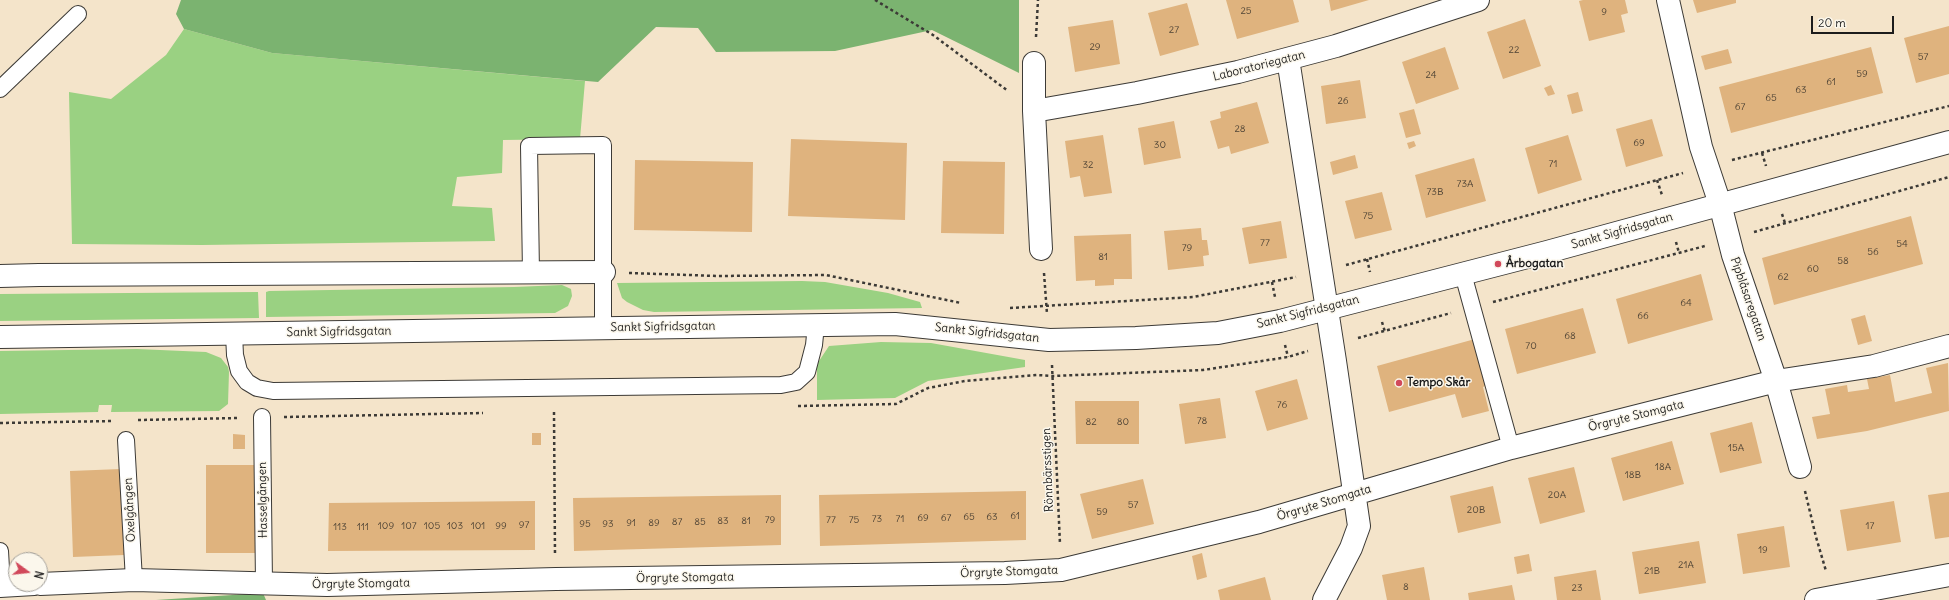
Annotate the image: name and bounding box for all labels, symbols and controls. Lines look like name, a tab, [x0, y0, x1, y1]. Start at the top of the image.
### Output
house number: 25	[1240, 5, 1252, 17]
house number: 9	[1601, 6, 1607, 18]
scale bar	[1813, 8, 1896, 34]
text: 20 m	[1818, 15, 1846, 30]
house number: 27	[1169, 24, 1179, 36]
house number: 29	[1089, 41, 1101, 53]
house number: 22	[1509, 44, 1519, 56]
street label: Laboratoriegatan	[1211, 48, 1307, 84]
house number: 57	[1918, 51, 1928, 63]
house number: 59	[1856, 68, 1868, 80]
house number: 24	[1425, 69, 1437, 81]
house number: 61	[1826, 76, 1836, 88]
house number: 63	[1795, 84, 1807, 96]
house number: 65	[1765, 92, 1777, 104]
house number: 26	[1337, 95, 1349, 107]
house number: 67	[1735, 101, 1745, 113]
house number: 28	[1234, 123, 1246, 135]
house number: 69	[1633, 137, 1645, 149]
house number: 30	[1154, 139, 1166, 151]
house number: 71	[1549, 158, 1557, 170]
house number: 32	[1082, 159, 1094, 171]
house number: 73A	[1457, 178, 1473, 190]
house number: 73B	[1426, 186, 1444, 198]
house number: 75	[1363, 210, 1373, 222]
street label: Sankt Sigfridsgatan	[1570, 210, 1674, 252]
house number: 77	[1260, 237, 1270, 249]
house number: 54	[1896, 238, 1908, 250]
house number: 79	[1182, 242, 1192, 254]
house number: 56	[1867, 246, 1879, 258]
house number: 81	[1098, 251, 1108, 263]
street label: Pipblåsaregatan	[1727, 255, 1769, 343]
house number: 58	[1837, 255, 1849, 267]
place label: Årbogatan	[1506, 257, 1563, 271]
marker: Årbogatan	[1493, 259, 1503, 269]
house number: 60	[1807, 263, 1819, 275]
house number: 62	[1777, 271, 1789, 283]
street label: Sankt Sigfridsgatan	[1255, 292, 1361, 332]
house number: 64	[1680, 297, 1692, 309]
house number: 66	[1637, 310, 1649, 322]
street label: Sankt Sigfridsgatan	[610, 319, 716, 335]
street label: Sankt Sigfridsgatan	[934, 320, 1040, 346]
street label: Sankt Sigfridsgatan	[286, 324, 392, 340]
house number: 68	[1564, 330, 1576, 342]
house number: 70	[1525, 340, 1537, 352]
place label: Tempo Skår	[1407, 376, 1470, 390]
marker: Tempo Skår	[1394, 378, 1404, 388]
street label: Örgryte Stomgata	[1587, 397, 1685, 435]
house number: 76	[1277, 399, 1287, 411]
house number: 78	[1197, 415, 1207, 427]
house number: 82	[1085, 416, 1097, 428]
house number: 80	[1117, 416, 1129, 428]
street label: Rönnbärsstigen	[1039, 428, 1057, 512]
house number: 15A	[1728, 442, 1744, 454]
house number: 18A	[1655, 461, 1671, 473]
street label: Hasselgången	[255, 462, 271, 538]
house number: 18B	[1625, 469, 1641, 481]
street label: Oxelgången	[121, 477, 139, 543]
street label: Örgryte Stomgata	[1275, 482, 1373, 524]
house number: 20A	[1548, 489, 1566, 501]
house number: 57	[1128, 499, 1138, 511]
house number: 20B	[1467, 504, 1485, 516]
house number: 59	[1096, 506, 1108, 518]
house number: 61	[1010, 510, 1020, 522]
house number: 65	[963, 511, 975, 523]
house number: 63	[986, 511, 998, 523]
house number: 69	[917, 512, 929, 524]
house number: 67	[941, 512, 951, 524]
house number: 73	[872, 513, 882, 525]
house number: 71	[896, 513, 904, 525]
house number: 79	[765, 514, 775, 526]
house number: 77	[826, 514, 836, 526]
house number: 75	[849, 514, 859, 526]
house number: 83	[717, 515, 729, 527]
house number: 81	[741, 515, 751, 527]
house number: 87	[672, 516, 682, 528]
house number: 85	[694, 516, 706, 528]
house number: 91	[626, 517, 636, 529]
house number: 89	[648, 517, 660, 529]
house number: 95	[579, 518, 591, 530]
house number: 93	[602, 518, 614, 530]
house number: 97	[519, 519, 529, 531]
house number: 109	[378, 520, 394, 532]
house number: 107	[401, 520, 417, 532]
house number: 105	[424, 520, 440, 532]
house number: 103	[447, 520, 463, 532]
house number: 101	[471, 520, 485, 532]
house number: 99	[495, 520, 507, 532]
house number: 17	[1866, 520, 1874, 532]
house number: 113	[333, 521, 347, 533]
house number: 111	[357, 521, 369, 533]
house number: 19	[1758, 544, 1768, 556]
north arrow	[8, 552, 48, 592]
house number: 21A	[1678, 559, 1694, 571]
street label: Örgryte Stomgata	[960, 563, 1058, 581]
house number: 21B	[1644, 565, 1660, 577]
text: N	[31, 569, 46, 580]
street label: Örgryte Stomgata	[636, 570, 734, 586]
street label: Örgryte Stomgata	[312, 576, 410, 592]
house number: 8	[1403, 581, 1409, 593]
house number: 23	[1571, 582, 1583, 594]

